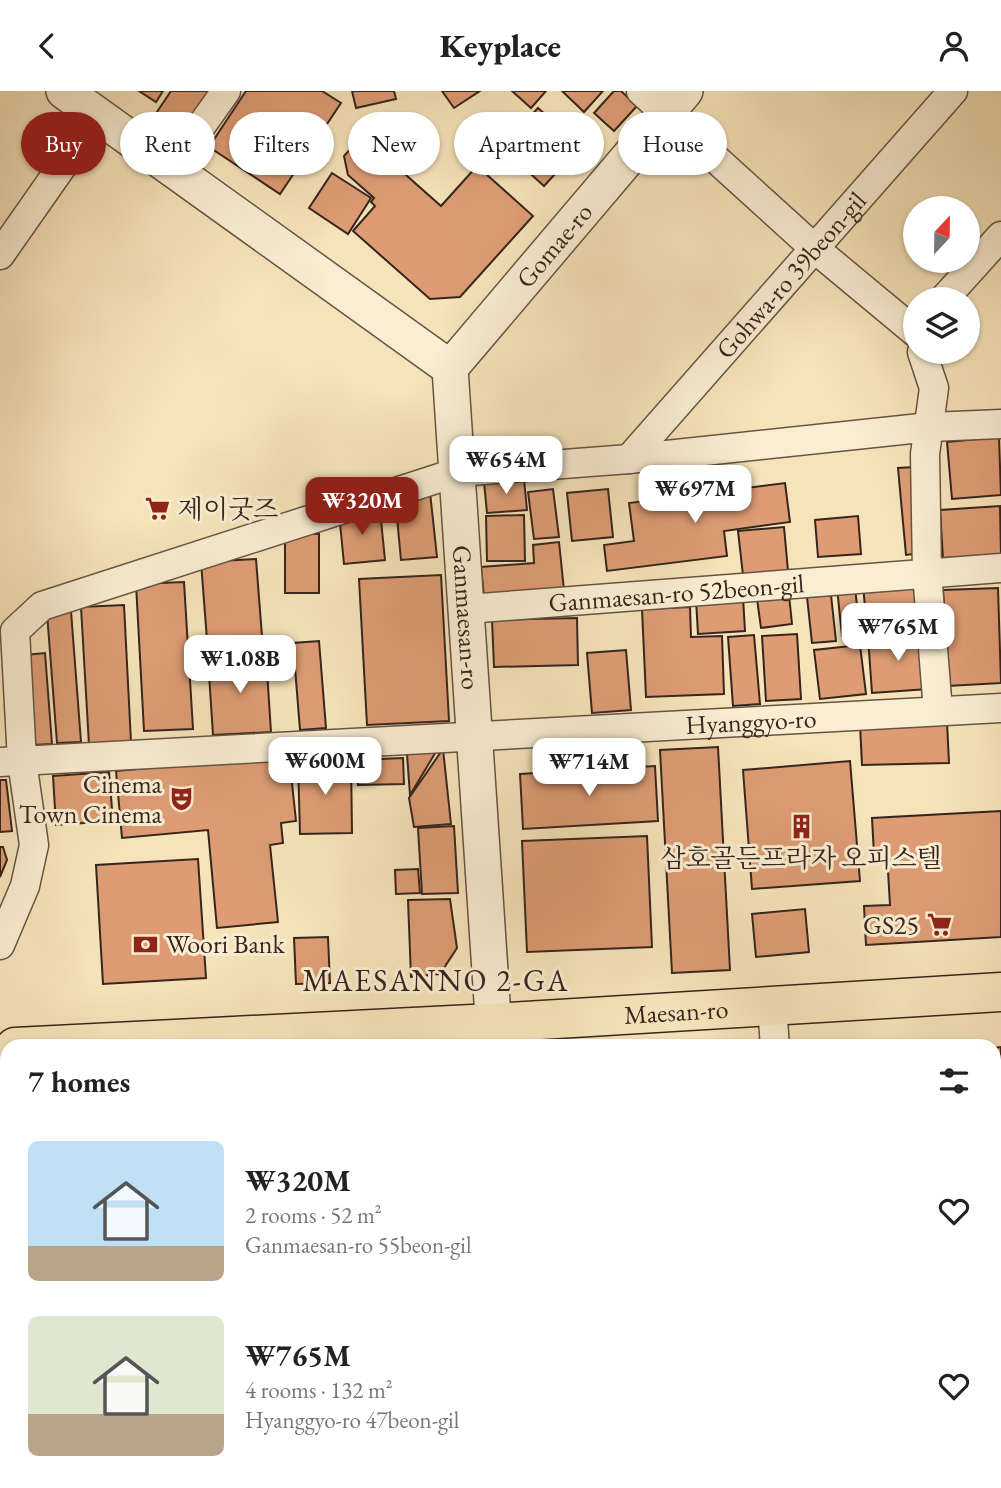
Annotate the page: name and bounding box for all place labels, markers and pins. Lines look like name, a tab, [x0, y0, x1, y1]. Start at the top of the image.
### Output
pin: ₩654M	[457, 437, 555, 496]
pin: ₩697M	[646, 465, 744, 525]
pin: ₩320M	[313, 477, 411, 537]
place label: 제이굿즈	[178, 492, 278, 526]
supermarket icon: 제이굿즈	[144, 495, 172, 523]
pin: ₩765M	[849, 603, 947, 663]
pin: ₩1.08B	[183, 635, 297, 695]
pin: ₩600M	[276, 737, 374, 797]
pin: ₩714M	[540, 739, 638, 798]
place label: Cinema Town Cinema	[19, 767, 163, 831]
theatre icon: Cinema Town Cinema	[168, 785, 196, 813]
building icon: 삼호골든프라자 오피스텔	[787, 812, 815, 840]
place label: 삼호골든프라자 오피스텔	[660, 841, 942, 875]
place label: GS25	[863, 908, 919, 942]
supermarket icon: GS25	[925, 911, 953, 939]
place label: Woori Bank	[166, 927, 286, 961]
bank icon: Woori Bank	[132, 930, 160, 958]

